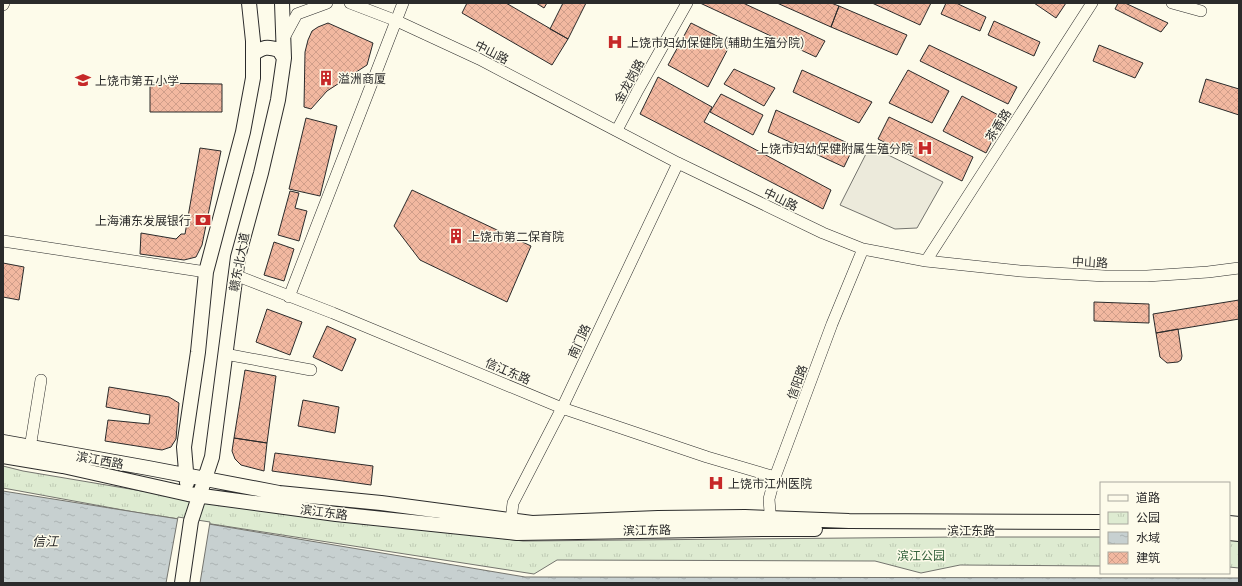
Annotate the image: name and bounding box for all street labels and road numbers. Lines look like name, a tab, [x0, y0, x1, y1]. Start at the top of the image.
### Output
street label: 中山路	[472, 36, 512, 68]
street label: 金龙岗路	[610, 56, 648, 106]
street label: 茶香路	[981, 105, 1015, 145]
street label: 中山路	[761, 183, 801, 215]
street label: 赣东北大道	[225, 231, 253, 293]
street label: 中山路	[1072, 253, 1108, 271]
street label: 南门路	[564, 321, 594, 361]
street label: 信江东路	[483, 354, 533, 388]
street label: 信阳路	[783, 362, 811, 402]
street label: 滨江西路	[75, 447, 125, 473]
street label: 滨江东路	[299, 501, 349, 523]
street label: 滨江东路	[623, 521, 671, 539]
street label: 滨江东路	[947, 522, 995, 539]

